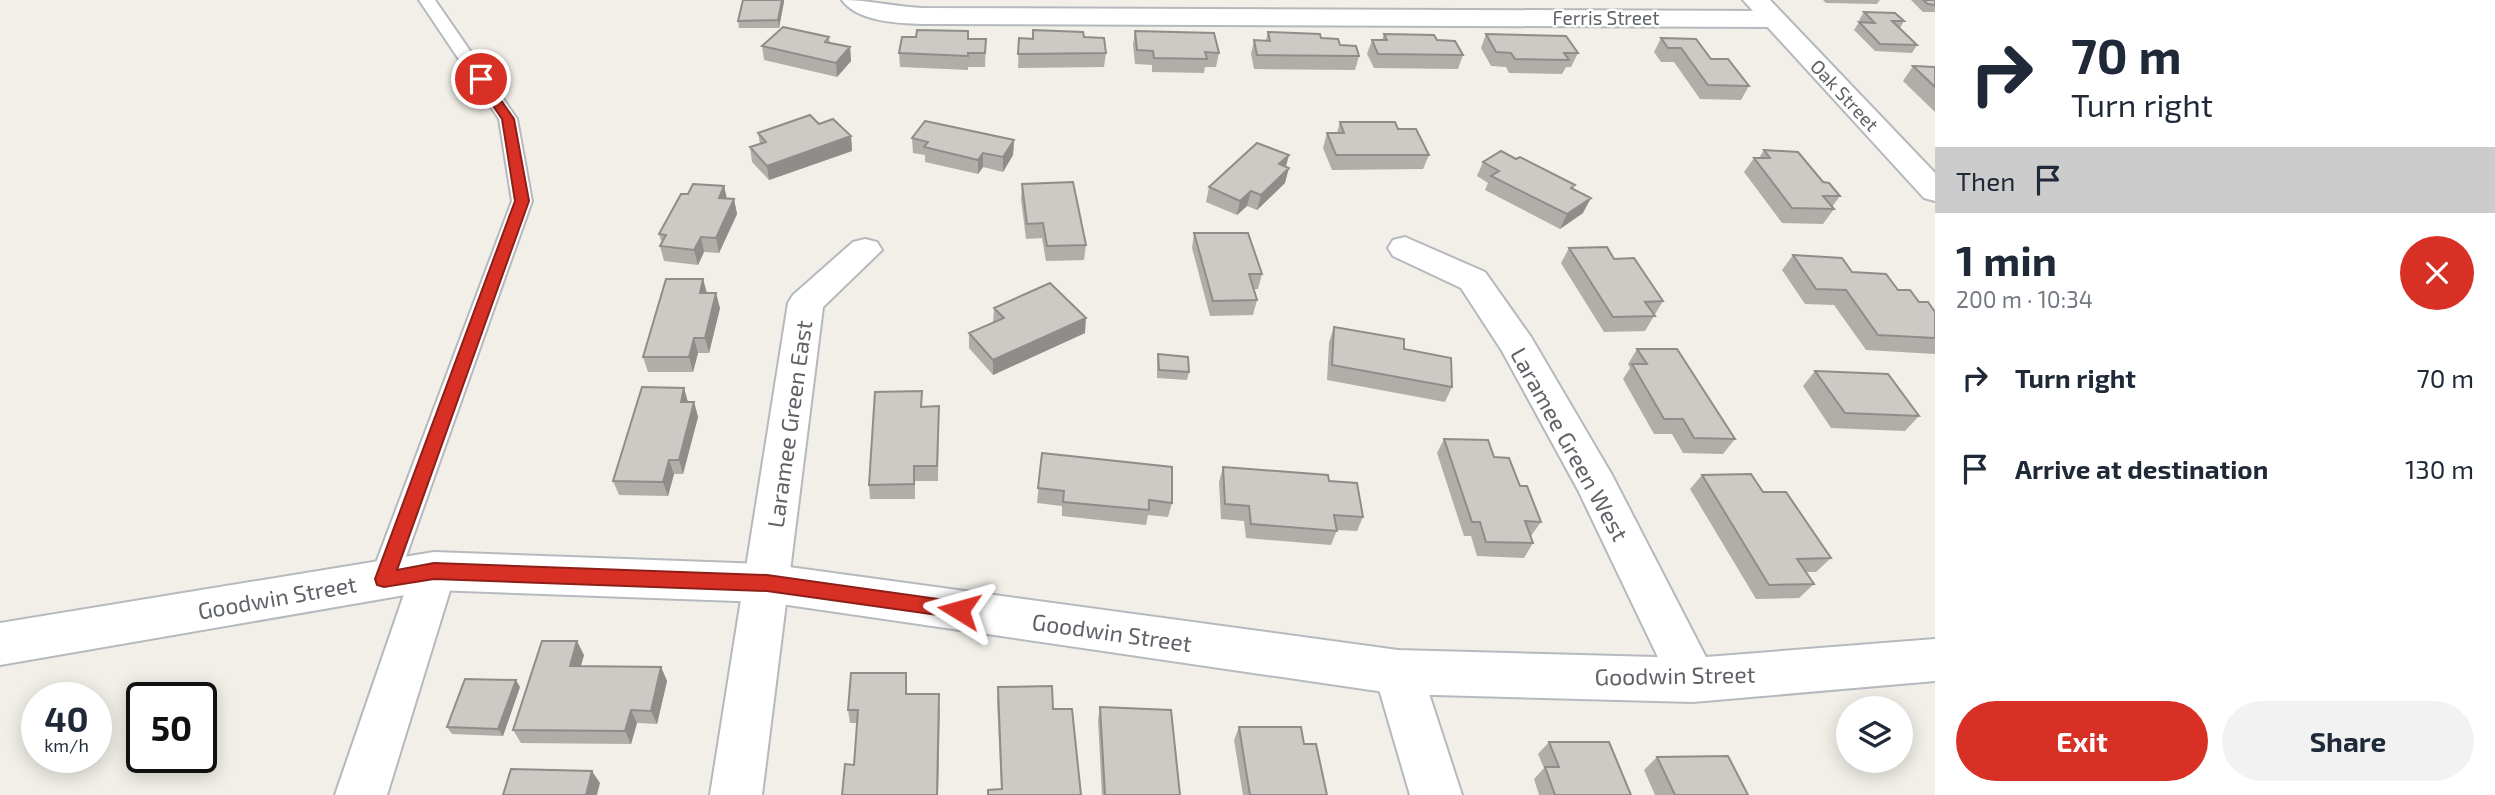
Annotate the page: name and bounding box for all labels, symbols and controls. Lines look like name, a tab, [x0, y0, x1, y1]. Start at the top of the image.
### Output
street label: Ferris Street	[1553, 6, 1659, 29]
text: 70 m	[2071, 25, 2182, 84]
icon: right	[1956, 28, 2047, 119]
pin	[451, 49, 511, 109]
street label: Oak Street	[1806, 54, 1884, 136]
icon: arrive	[462, 60, 500, 98]
text: Turn right	[2071, 85, 2213, 123]
icon: arrive	[2029, 161, 2067, 199]
text: Then	[1956, 165, 2015, 196]
text: 1 min	[1956, 234, 2057, 284]
button: close	[2400, 236, 2474, 310]
text: 200 m · 10:34	[1956, 285, 2093, 313]
street label: Laramee Green East	[761, 318, 817, 529]
street label: Laramee Green West	[1505, 342, 1635, 546]
icon: right	[1956, 359, 1994, 397]
text: Turn right	[2015, 362, 2136, 393]
text: 70 m	[2416, 362, 2474, 393]
icon: arrive	[1956, 450, 1994, 488]
text: Arrive at destination	[2015, 453, 2268, 484]
text: 130 m	[2405, 453, 2474, 484]
street label: Goodwin Street	[195, 569, 359, 625]
position arrow	[922, 573, 996, 647]
street label: Goodwin Street	[1030, 607, 1194, 657]
street label: Goodwin Street	[1594, 660, 1756, 690]
speed limit sign: 50	[126, 682, 217, 773]
map controls	[1836, 696, 1913, 773]
button: layers	[1836, 696, 1913, 773]
text: 40	[44, 697, 89, 739]
button: Exit	[1956, 701, 2208, 781]
button: Share	[2222, 701, 2474, 781]
text: km/h	[44, 734, 89, 756]

